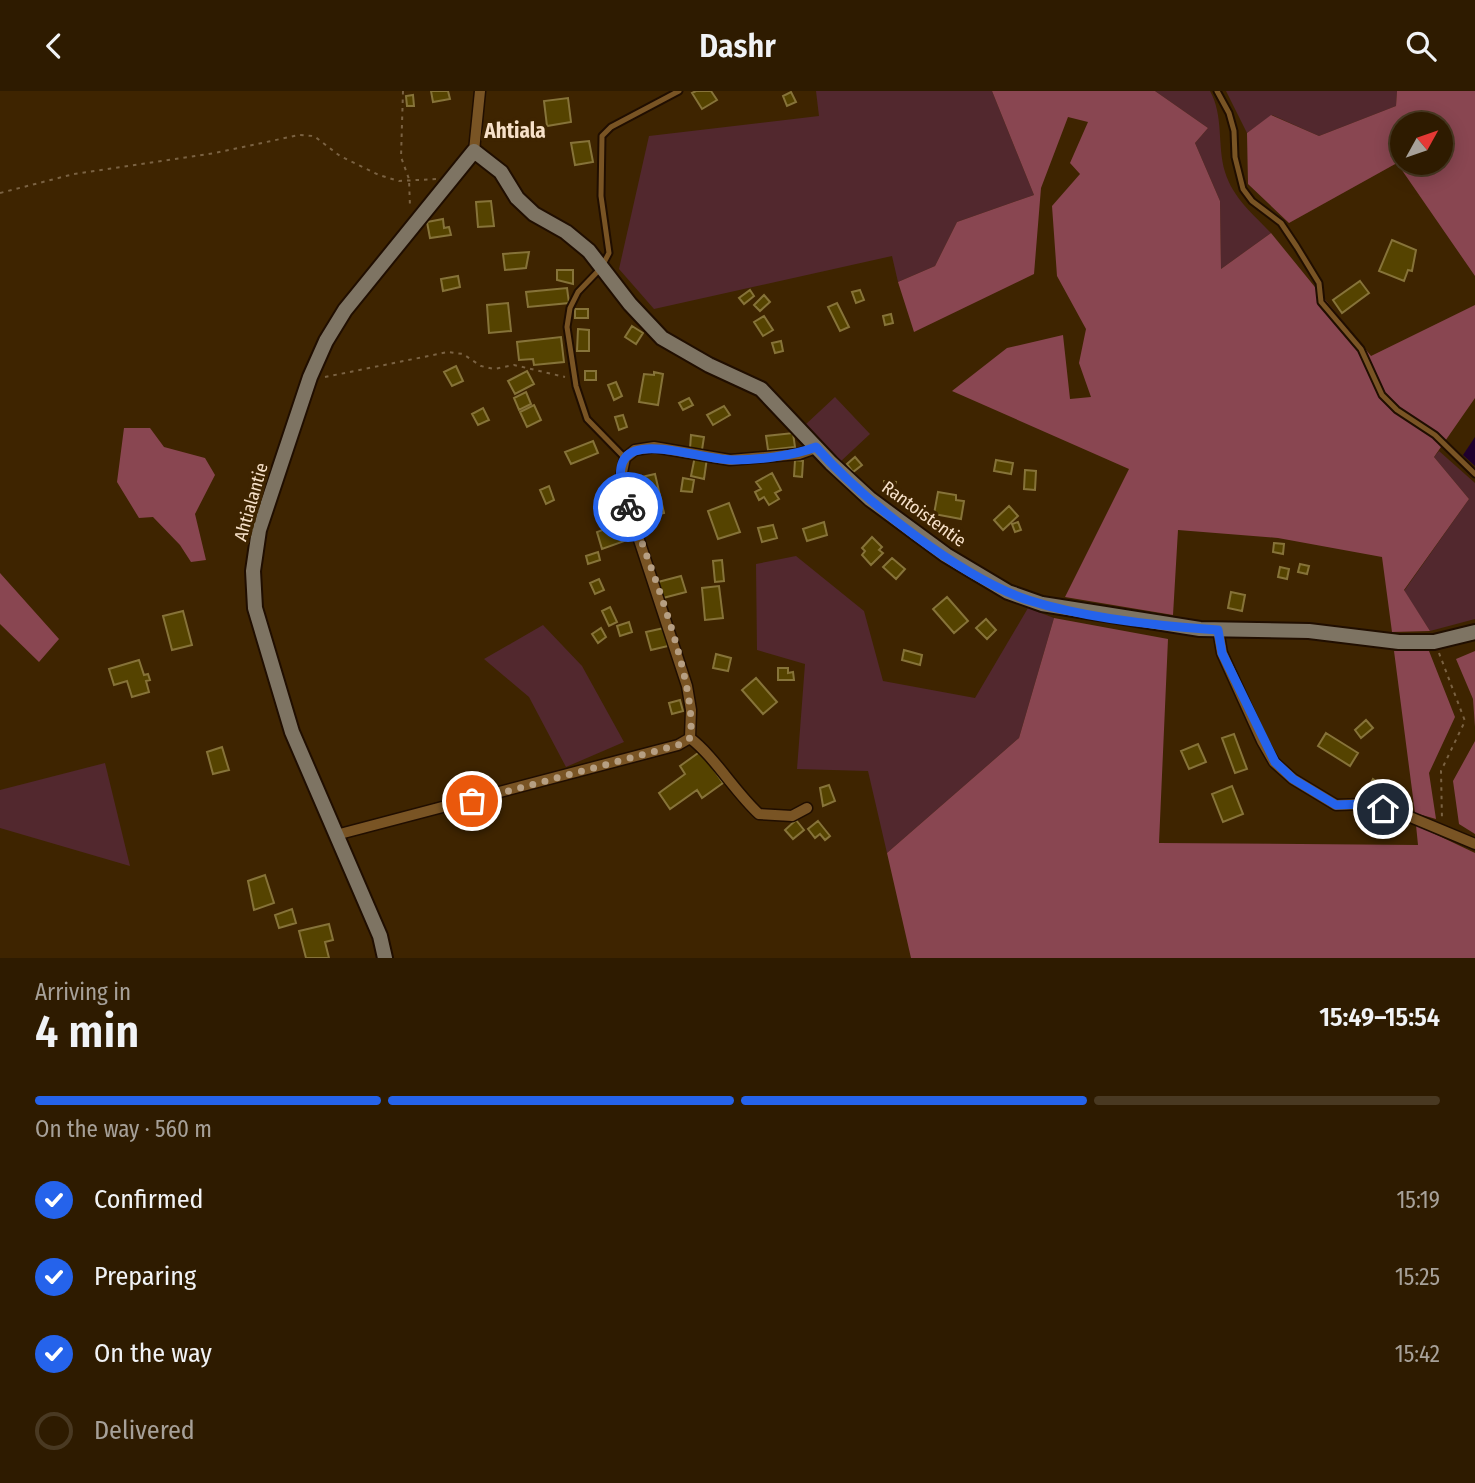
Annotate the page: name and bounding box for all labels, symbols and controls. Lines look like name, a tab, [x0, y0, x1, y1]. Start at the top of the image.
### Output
icon: back	[35, 27, 73, 65]
text: Dashr	[699, 27, 776, 65]
icon: search	[1402, 27, 1440, 65]
north arrow	[1390, 112, 1452, 175]
map controls	[1390, 112, 1453, 175]
district label: Ahtiala	[483, 118, 546, 144]
street label: Ahtialantie	[229, 460, 273, 544]
courier	[593, 472, 663, 542]
street label: Rantoistentie	[878, 476, 970, 552]
icon: bike	[609, 488, 647, 526]
pin	[442, 771, 502, 831]
pin	[1353, 779, 1413, 839]
icon: bag	[453, 782, 491, 820]
icon: home	[1364, 790, 1402, 828]
text: Arriving in	[35, 978, 131, 1006]
text: 15:49–15:54	[1319, 1002, 1440, 1033]
text: 4 min	[35, 1004, 139, 1059]
text: On the way · 560 m	[35, 1115, 212, 1143]
icon: check	[35, 1181, 73, 1219]
text: Confirmed	[94, 1184, 204, 1215]
text: 15:19	[1396, 1186, 1440, 1214]
icon: check	[35, 1258, 73, 1296]
text: Preparing	[94, 1261, 196, 1292]
text: 15:25	[1395, 1263, 1440, 1291]
icon: check	[35, 1335, 73, 1373]
text: On the way	[94, 1338, 212, 1369]
text: 15:42	[1395, 1340, 1440, 1368]
text: Delivered	[94, 1415, 195, 1446]

